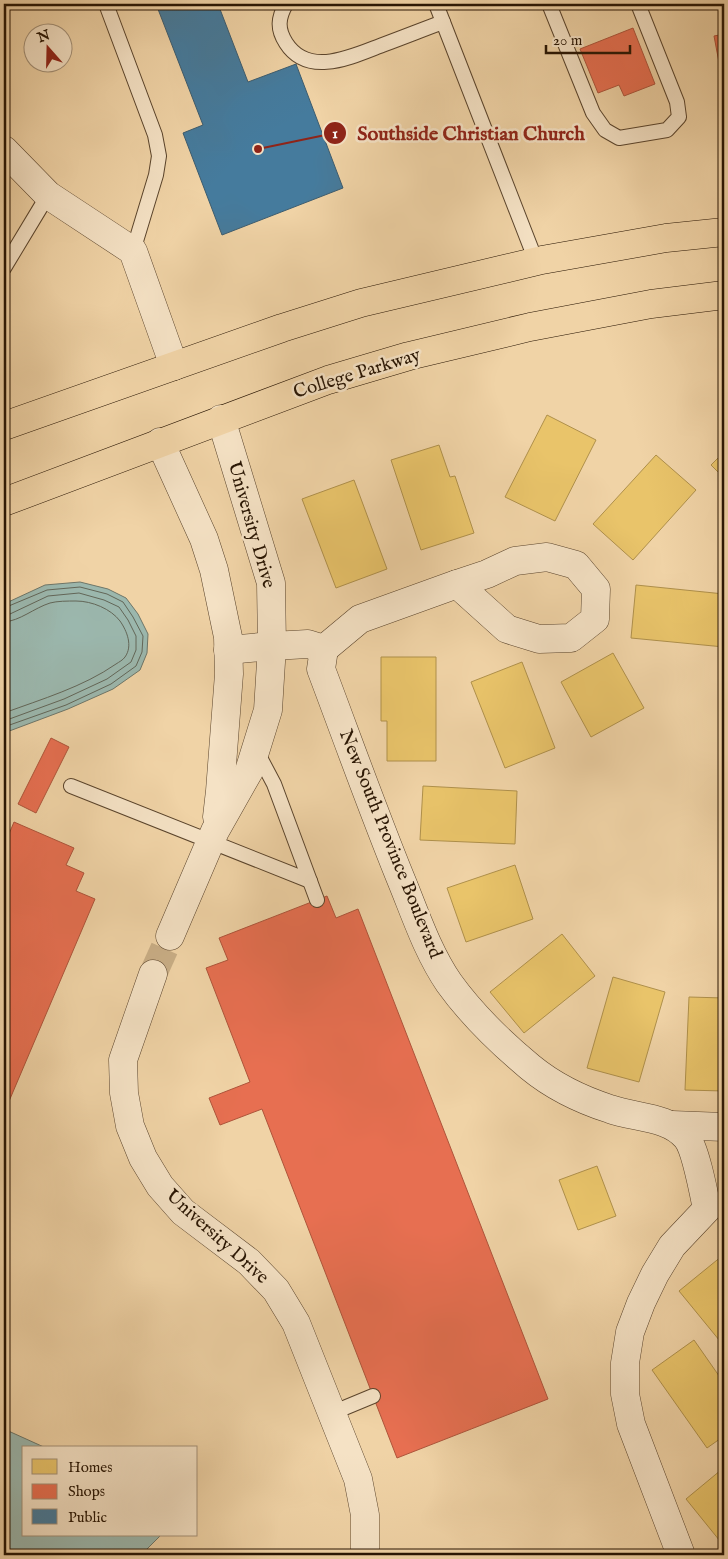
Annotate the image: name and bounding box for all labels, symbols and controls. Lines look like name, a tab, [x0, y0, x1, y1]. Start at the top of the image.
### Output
north arrow	[22, 22, 72, 72]
scale bar	[546, 22, 629, 54]
text: N	[34, 26, 53, 48]
text: 20 m	[553, 31, 583, 50]
callout: Southside Christian Church	[322, 115, 595, 150]
text: Southside Christian Church	[357, 122, 585, 147]
text: 1	[332, 124, 338, 143]
street label: College Parkway	[290, 343, 424, 405]
street label: University Drive	[221, 459, 281, 591]
street label: New South Province Boulevard	[333, 726, 447, 963]
street label: University Drive	[160, 1184, 274, 1290]
legend	[22, 1446, 198, 1536]
text: Homes	[68, 1458, 112, 1477]
text: Shops	[68, 1482, 105, 1501]
text: Public	[68, 1508, 107, 1527]

